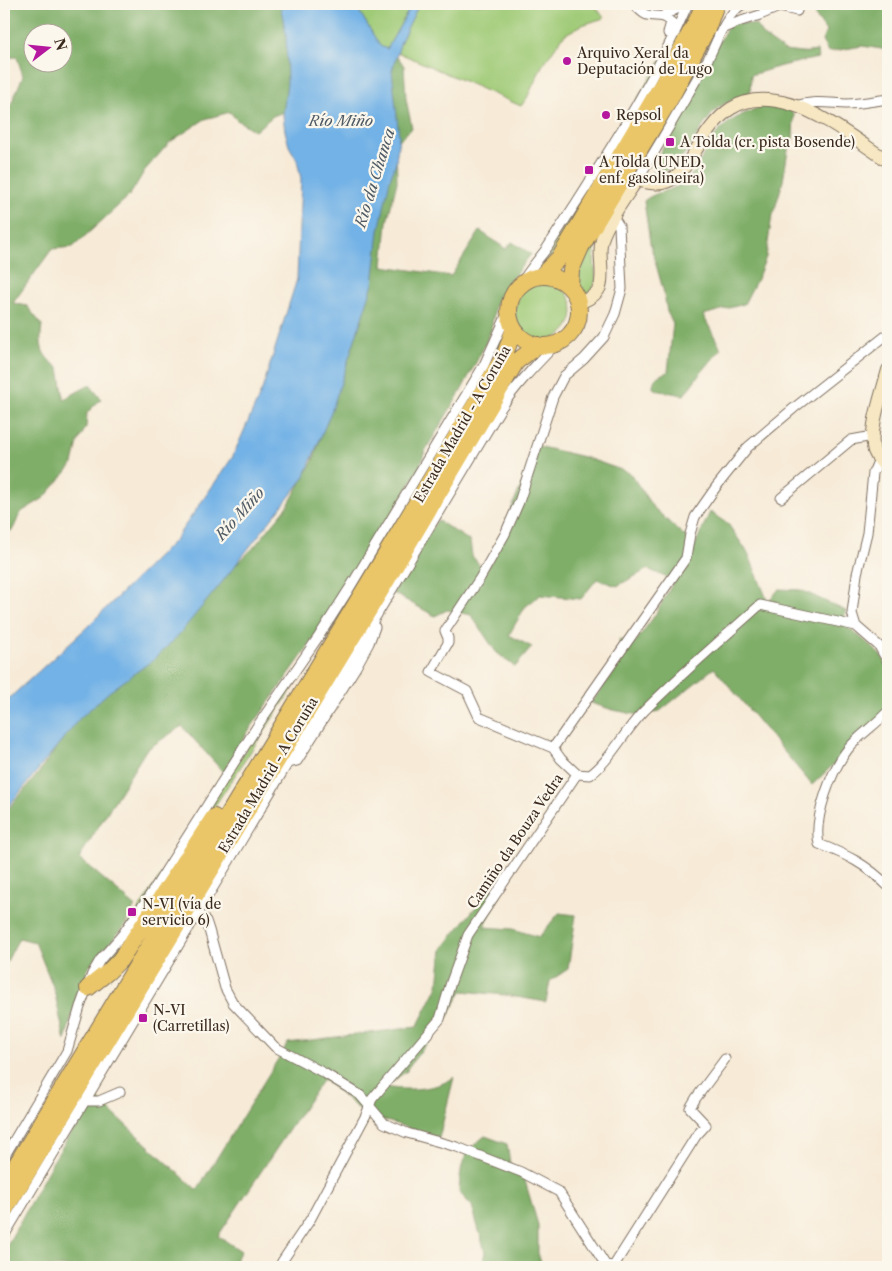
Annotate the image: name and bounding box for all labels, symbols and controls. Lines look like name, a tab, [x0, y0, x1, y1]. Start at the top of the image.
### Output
north arrow	[22, 22, 72, 72]
text: N	[50, 36, 71, 53]
place label: Arquivo Xeral da Deputación de Lugo	[576, 44, 712, 78]
marker: Arquivo Xeral da Deputación de Lugo	[561, 55, 573, 67]
place label: Repsol	[616, 106, 661, 124]
marker: Repsol	[600, 109, 612, 121]
water label: Río Miño	[308, 111, 373, 130]
water label: Río da Chanca	[350, 126, 399, 231]
place label: A Tolda (cr. pista Bosende)	[679, 133, 855, 151]
marker: A Tolda (cr. pista Bosende)	[664, 136, 676, 148]
place label: A Tolda (UNED, enf. gasolineira)	[598, 153, 705, 187]
marker: A Tolda (UNED, enf. gasolineira)	[583, 164, 595, 176]
street label: Estrada Madrid - A Coruña	[410, 342, 515, 506]
water label: Río Miño	[210, 483, 268, 545]
street label: Estrada Madrid - A Coruña	[214, 693, 322, 856]
street label: Camiño da Bouza Vedra	[463, 770, 567, 912]
place label: N-VI (vía de servicio 6)	[142, 895, 222, 929]
marker: N-VI (vía de servicio 6)	[126, 906, 138, 918]
place label: N-VI (Carretillas)	[153, 1001, 230, 1035]
marker: N-VI (Carretillas)	[137, 1012, 149, 1024]

